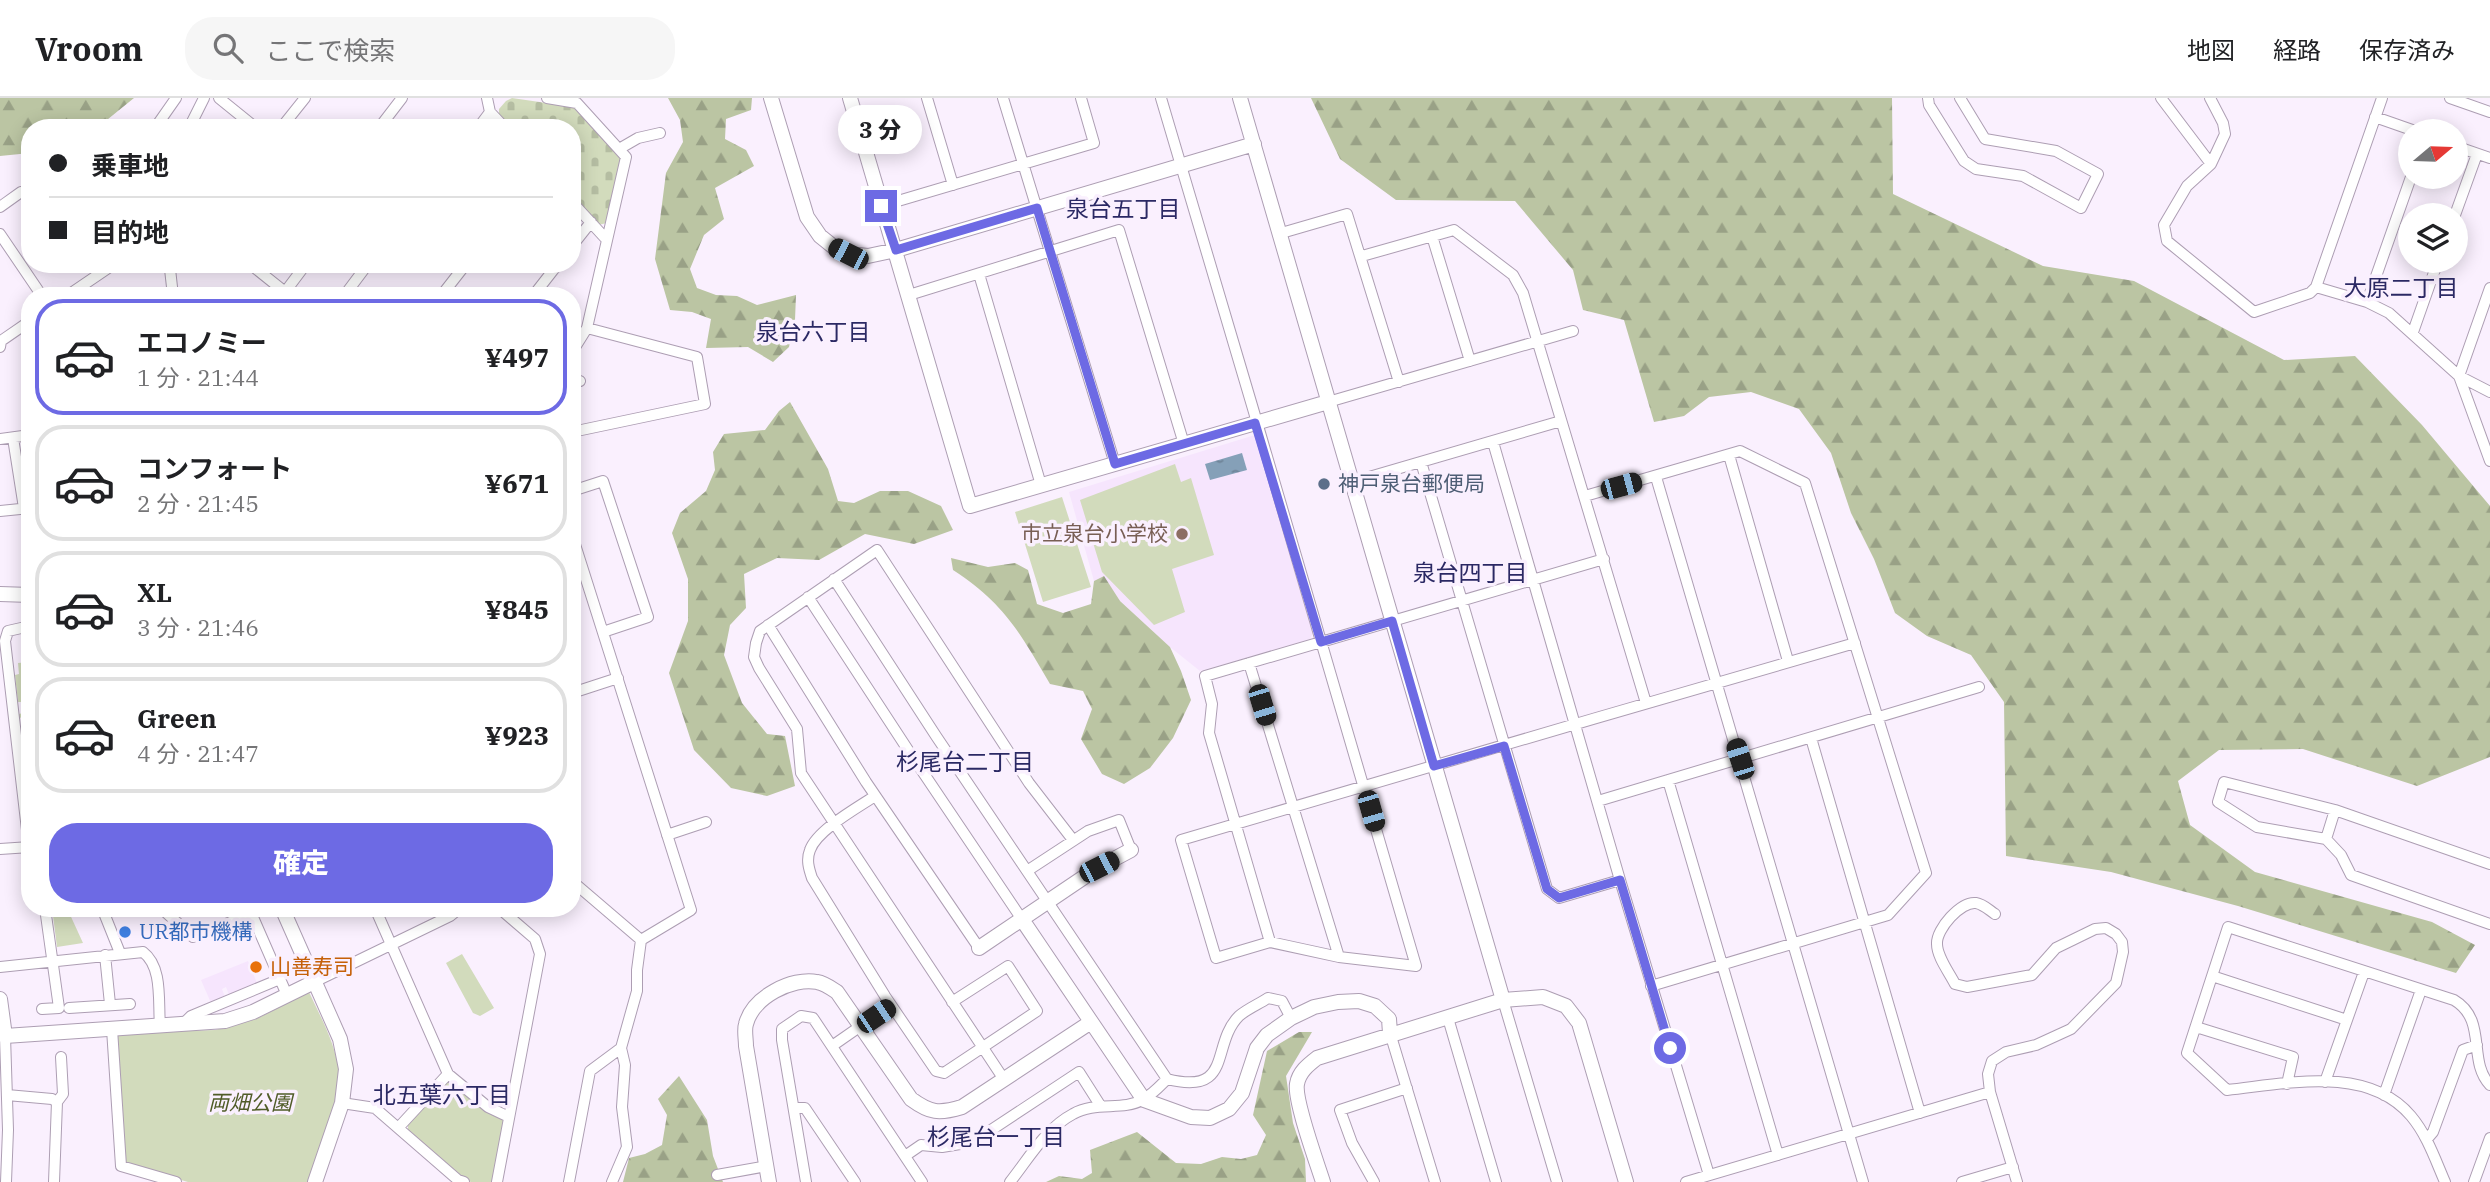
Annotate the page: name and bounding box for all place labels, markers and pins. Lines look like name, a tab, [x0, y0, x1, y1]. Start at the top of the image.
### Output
place label: 神戸泉台郵便局	[1338, 469, 1485, 497]
marker: 神戸泉台郵便局	[1316, 476, 1332, 492]
place label: 市立泉台小学校	[1021, 519, 1168, 547]
marker: 市立泉台小学校	[1174, 526, 1190, 542]
place label: UR都市機構	[139, 917, 253, 945]
marker: UR都市機構	[117, 924, 133, 940]
place label: 山善寿司	[270, 952, 354, 980]
marker: 山善寿司	[248, 959, 264, 975]

